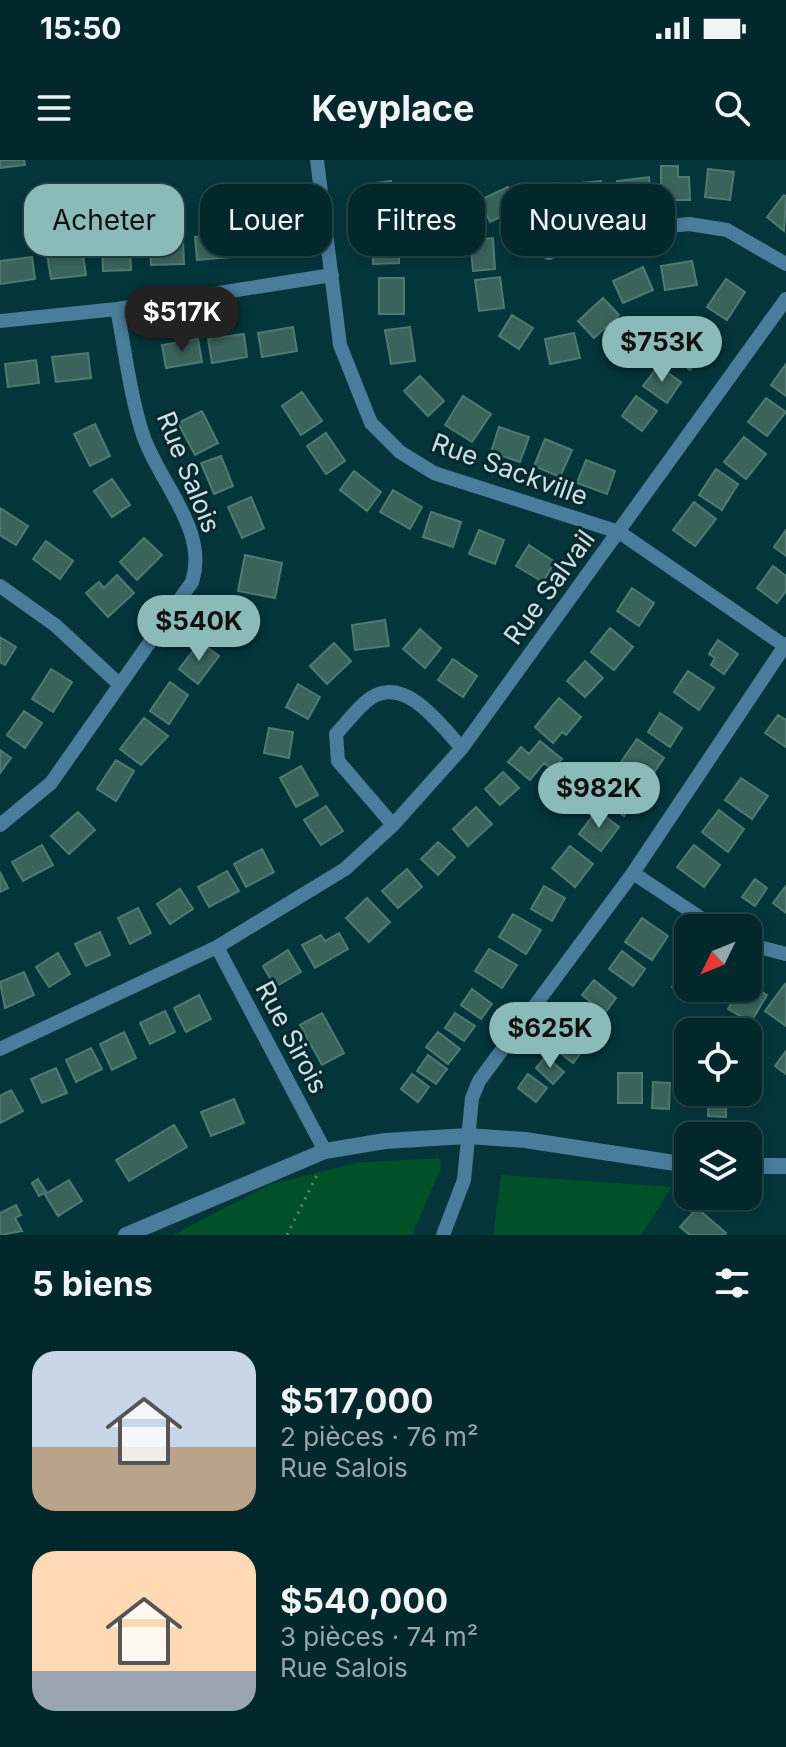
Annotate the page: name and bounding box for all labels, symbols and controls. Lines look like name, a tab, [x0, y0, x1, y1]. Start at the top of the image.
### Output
text: 15:50	[40, 10, 122, 46]
icon: menu	[32, 86, 76, 130]
text: Keyplace	[312, 86, 474, 130]
icon: search	[710, 86, 754, 130]
chip: Acheter	[24, 184, 184, 256]
chip: Louer	[200, 184, 332, 256]
chip: Filtres	[348, 184, 485, 256]
chip: Nouveau	[501, 184, 675, 256]
pin: $517K	[126, 286, 238, 354]
text: $517K	[143, 296, 221, 327]
pin: $753K	[606, 316, 718, 384]
text: $753K	[620, 326, 704, 357]
street label: Rue Salois	[151, 407, 227, 537]
street label: Rue Sackville	[428, 426, 592, 512]
street label: Rue Salvail	[497, 524, 601, 650]
pin: $540K	[143, 595, 255, 663]
text: $540K	[155, 605, 243, 636]
pin: $982K	[543, 762, 655, 830]
text: $982K	[556, 772, 642, 803]
north arrow	[674, 914, 762, 1002]
map controls	[674, 914, 762, 1210]
street label: Rue Sirois	[250, 976, 334, 1098]
pin: $625K	[494, 1002, 606, 1070]
text: $625K	[507, 1012, 593, 1043]
button: locate	[674, 1018, 762, 1106]
button: layers	[674, 1122, 762, 1210]
icon: filters	[710, 1261, 754, 1305]
text: 5 biens	[32, 1263, 153, 1304]
text: $517,000	[280, 1380, 433, 1421]
icon: home	[96, 1383, 192, 1479]
text: 2 pièces · 76 m²	[280, 1421, 478, 1452]
text: Rue Salois	[280, 1452, 408, 1483]
text: $540,000	[280, 1580, 448, 1621]
icon: home	[96, 1583, 192, 1679]
text: 3 pièces · 74 m²	[280, 1621, 478, 1652]
text: Rue Salois	[280, 1652, 408, 1683]

